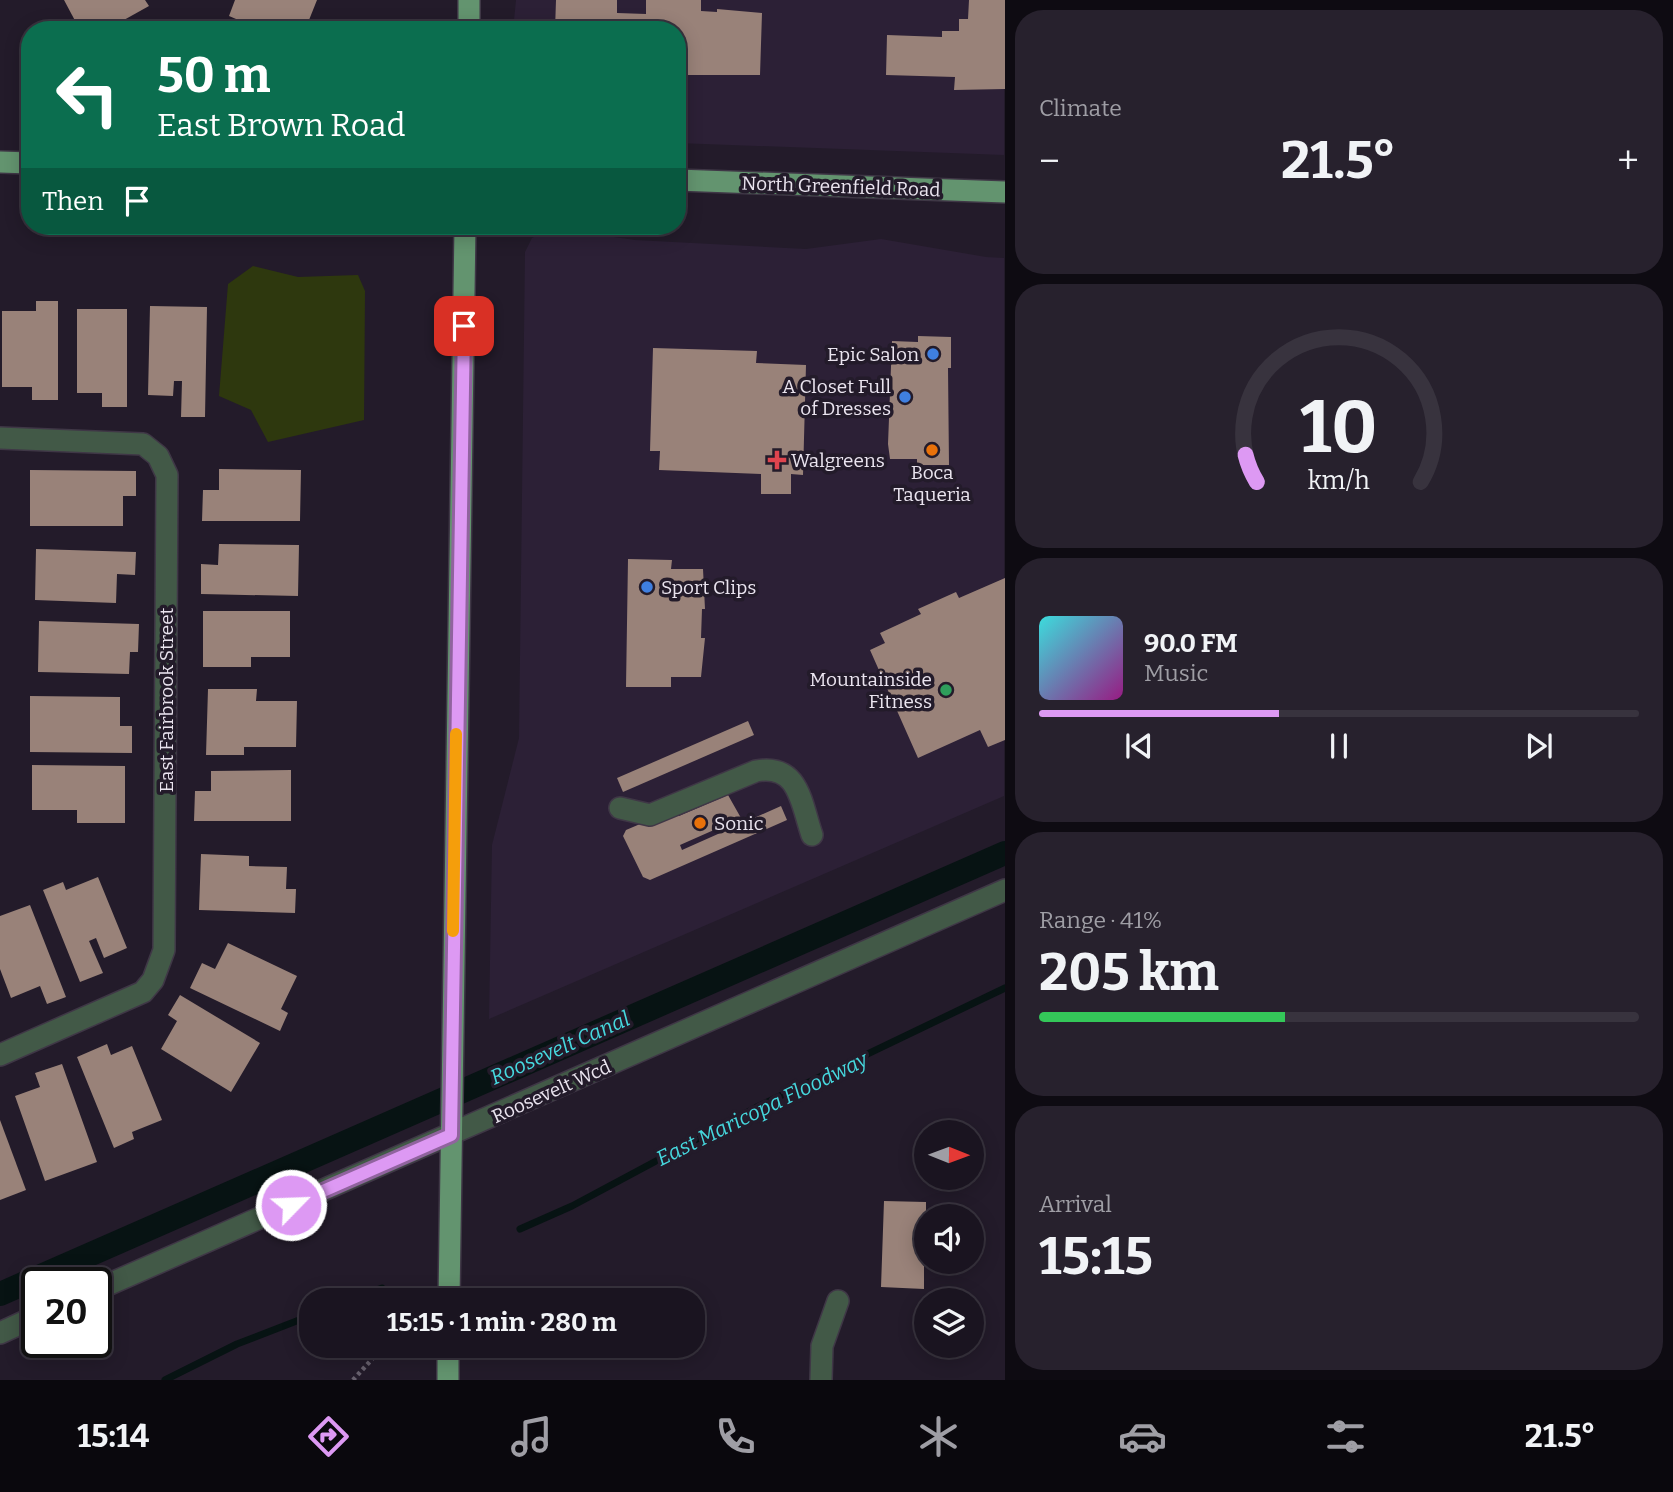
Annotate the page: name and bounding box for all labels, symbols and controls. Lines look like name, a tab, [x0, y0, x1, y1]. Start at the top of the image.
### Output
text: 50 m	[157, 46, 270, 105]
icon: left	[42, 49, 133, 140]
text: Climate	[1039, 94, 1122, 122]
text: East Brown Road	[157, 106, 406, 144]
text: 21.5°	[1281, 129, 1396, 192]
text: −	[1039, 138, 1060, 184]
text: +	[1617, 138, 1639, 184]
street label: North Greenfield Road	[741, 172, 941, 201]
icon: arrive	[118, 182, 156, 220]
text: Then	[42, 186, 104, 217]
pin	[434, 296, 494, 356]
icon: arrive	[445, 307, 483, 345]
place label: Epic Salon	[827, 343, 919, 366]
marker: Epic Salon	[925, 346, 941, 362]
place label: A Closet Full of Dresses	[782, 375, 891, 420]
text: 10	[1300, 384, 1378, 471]
marker: A Closet Full of Dresses	[897, 389, 913, 405]
marker: Boca Taqueria	[924, 442, 940, 458]
place label: Walgreens	[791, 449, 885, 472]
marker: Walgreens	[769, 452, 785, 468]
place label: Boca Taqueria	[893, 461, 971, 506]
text: km/h	[1308, 466, 1370, 496]
place label: Sport Clips	[661, 576, 756, 599]
marker: Sport Clips	[639, 579, 655, 595]
street label: East Fairbrook Street	[155, 607, 178, 792]
text: 90.0 FM	[1144, 628, 1238, 659]
text: Music	[1144, 659, 1208, 687]
place label: Mountainside Fitness	[809, 668, 932, 713]
marker: Mountainside Fitness	[938, 682, 954, 698]
icon: previous	[1120, 727, 1158, 765]
icon: pause	[1320, 727, 1358, 765]
icon: next	[1520, 727, 1558, 765]
place label: Sonic	[714, 812, 764, 835]
marker: Sonic	[692, 815, 708, 831]
text: Range · 41%	[1039, 906, 1162, 934]
text: 205 km	[1039, 941, 1219, 1004]
water label: Roosevelt Canal	[486, 1006, 634, 1090]
water label: East Maricopa Floodway	[652, 1046, 873, 1172]
street label: Roosevelt Wcd	[488, 1055, 614, 1128]
north arrow	[914, 1120, 984, 1190]
map controls	[914, 1120, 984, 1358]
position arrow	[254, 1168, 328, 1242]
text: Arrival	[1039, 1190, 1112, 1218]
button: sound	[914, 1204, 984, 1274]
text: 15:15	[1039, 1225, 1153, 1288]
speed limit sign: 20	[21, 1267, 112, 1358]
button: layers	[914, 1288, 984, 1358]
text: 15:15 · 1 min · 280 m	[387, 1307, 617, 1338]
icon: directions	[304, 1412, 353, 1461]
icon: music	[507, 1412, 556, 1461]
icon: phone	[711, 1412, 760, 1461]
icon: climate	[914, 1412, 963, 1461]
icon: car	[1118, 1412, 1167, 1461]
icon: filters	[1321, 1412, 1370, 1461]
text: 15:14	[77, 1417, 149, 1455]
text: 21.5°	[1525, 1417, 1596, 1455]

